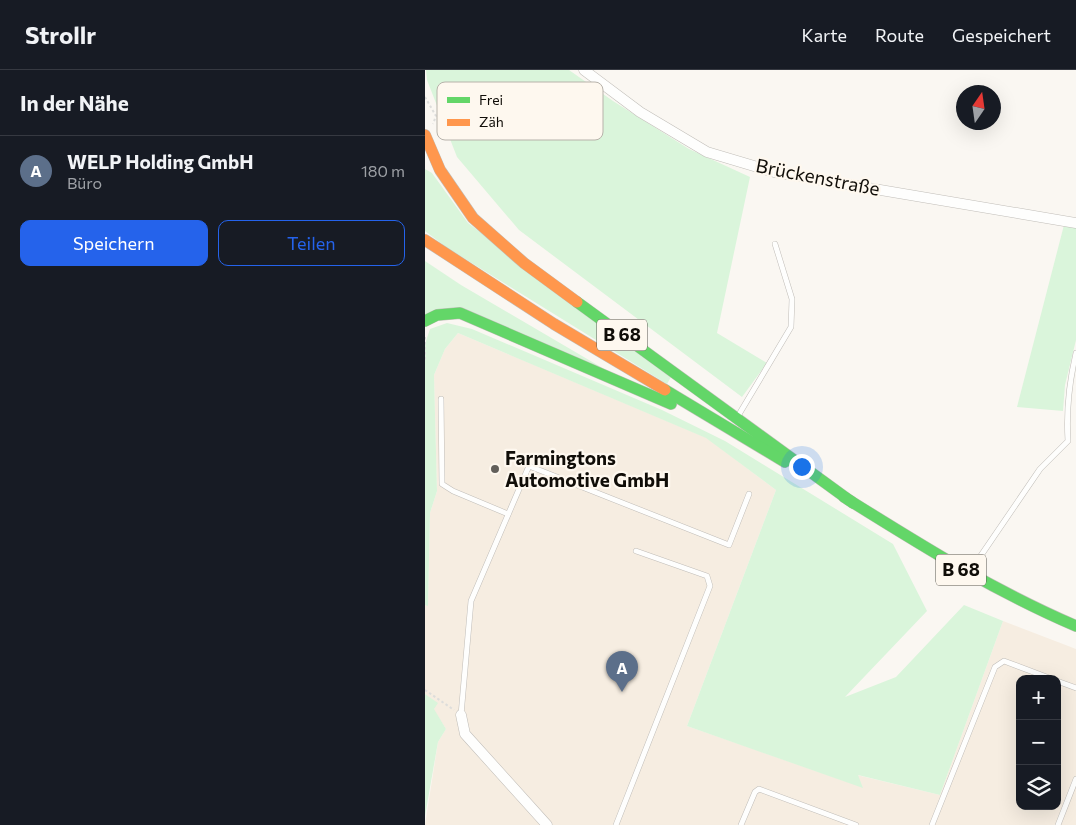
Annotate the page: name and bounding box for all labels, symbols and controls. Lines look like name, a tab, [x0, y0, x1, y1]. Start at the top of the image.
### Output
text: Strollr	[25, 20, 96, 49]
text: Karte	[802, 24, 847, 46]
text: Route	[875, 24, 924, 46]
text: Gespeichert	[952, 24, 1051, 46]
legend	[437, 82, 603, 140]
north arrow	[956, 85, 1001, 130]
text: In der Nähe	[20, 90, 129, 115]
text: Frei	[479, 91, 503, 108]
text: Zäh	[479, 113, 504, 130]
text: WELP Holding GmbH	[67, 150, 253, 173]
street label: Brückenstraße	[754, 153, 882, 200]
text: A	[30, 161, 42, 180]
text: 180 m	[361, 161, 405, 180]
text: Büro	[67, 173, 102, 192]
button: Speichern	[20, 220, 208, 266]
button: Teilen	[218, 220, 405, 266]
road number: B 68	[597, 320, 647, 350]
place label: Farmingtons Automotive GmbH	[505, 446, 669, 491]
your location	[789, 454, 815, 480]
marker: Farmingtons Automotive GmbH	[489, 463, 501, 475]
road number: B 68	[936, 554, 986, 586]
pin: A	[606, 651, 638, 692]
map controls	[1016, 675, 1061, 810]
button: +	[1016, 675, 1061, 720]
button: −	[1016, 720, 1061, 765]
button: layers	[1016, 765, 1061, 810]

